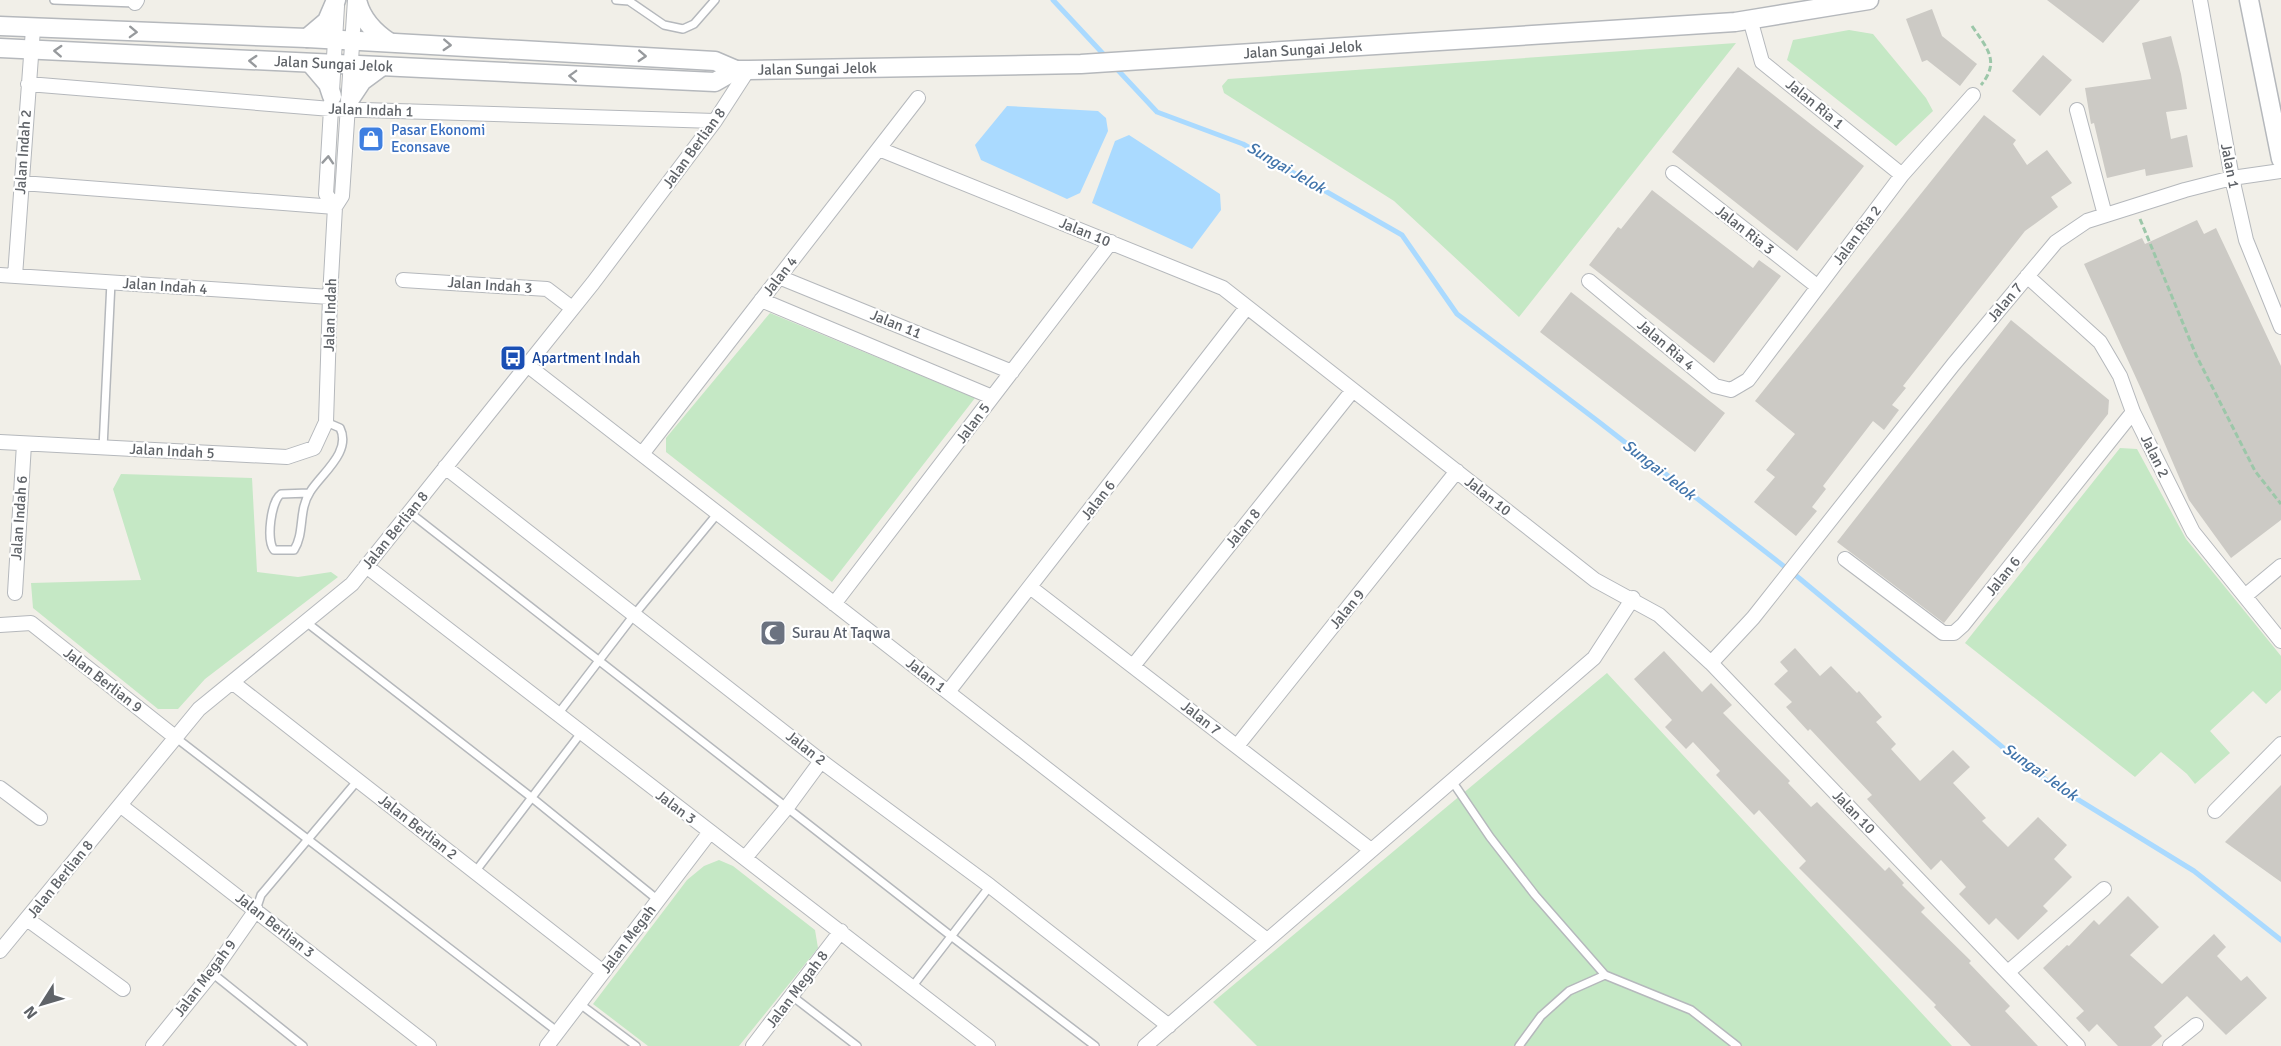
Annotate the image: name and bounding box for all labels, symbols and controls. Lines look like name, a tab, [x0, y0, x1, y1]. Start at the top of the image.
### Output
one-way arrow	[129, 25, 138, 38]
street label: Jalan Sungai Jelok	[1243, 37, 1363, 63]
one-way arrow	[443, 38, 452, 51]
one-way arrow	[53, 45, 62, 58]
one-way arrow	[638, 50, 647, 63]
street label: Jalan Sungai Jelok	[274, 52, 394, 76]
one-way arrow	[248, 55, 257, 68]
street label: Jalan Sungai Jelok	[758, 59, 877, 79]
one-way arrow	[569, 69, 578, 82]
street label: Jalan Ria 1	[1782, 75, 1848, 133]
street label: Jalan Indah 1	[328, 100, 414, 120]
street label: Jalan Berlian 8	[659, 104, 729, 192]
street label: Jalan Indah 2	[11, 109, 35, 195]
place label: Pasar Ekonomi Econsave	[391, 121, 485, 156]
shop icon: Pasar Ekonomi Econsave	[356, 124, 386, 154]
water label: Sungai Jelok	[1243, 138, 1330, 199]
street label: Jalan 1	[2217, 142, 2243, 190]
one-way arrow	[321, 155, 334, 164]
street label: Jalan Ria 3	[1712, 202, 1778, 258]
street label: Jalan Ria 2	[1829, 202, 1885, 268]
street label: Jalan 10	[1057, 214, 1113, 250]
street label: Jalan 4	[759, 253, 801, 299]
street label: Jalan Indah 3	[447, 273, 533, 297]
street label: Jalan Indah 4	[122, 274, 208, 298]
street label: Jalan Indah	[320, 278, 340, 352]
street label: Jalan 7	[1983, 279, 2027, 325]
street label: Jalan 11	[868, 306, 924, 342]
street label: Jalan Ria 4	[1634, 316, 1698, 374]
bus stop icon: Apartment Indah	[498, 343, 528, 373]
place label: Apartment Indah	[532, 349, 640, 367]
street label: Jalan 5	[952, 399, 994, 447]
street label: Jalan 2	[2137, 432, 2173, 480]
water label: Sungai Jelok	[1619, 435, 1701, 506]
street label: Jalan Indah 5	[129, 440, 215, 462]
street label: Jalan 10	[1461, 472, 1515, 520]
street label: Jalan Indah 6	[7, 475, 31, 561]
street label: Jalan 6	[1077, 477, 1119, 523]
street label: Jalan Berlian 8	[358, 487, 432, 573]
street label: Jalan 8	[1222, 505, 1264, 551]
street label: Jalan 6	[1982, 553, 2024, 599]
street label: Jalan 9	[1326, 586, 1368, 632]
mosque icon: Surau At Taqwa	[758, 618, 788, 648]
place label: Surau At Taqwa	[792, 624, 891, 642]
street label: Jalan Berlian 9	[60, 644, 146, 716]
street label: Jalan 1	[903, 654, 949, 696]
street label: Jalan 7	[1178, 697, 1224, 739]
street label: Jalan 2	[783, 727, 829, 769]
water label: Sungai Jelok	[1999, 739, 2083, 806]
street label: Jalan 3	[652, 786, 700, 828]
street label: Jalan 10	[1829, 786, 1879, 838]
street label: Jalan Berlian 2	[375, 791, 461, 863]
street label: Jalan Berlian 8	[23, 836, 97, 922]
street label: Jalan Berlian 3	[232, 889, 318, 961]
street label: Jalan Megah	[597, 901, 659, 977]
street label: Jalan Megah 9	[170, 936, 240, 1020]
street label: Jalan Megah 8	[762, 947, 832, 1031]
north arrow	[12, 974, 72, 1034]
text: N	[19, 1002, 42, 1023]

